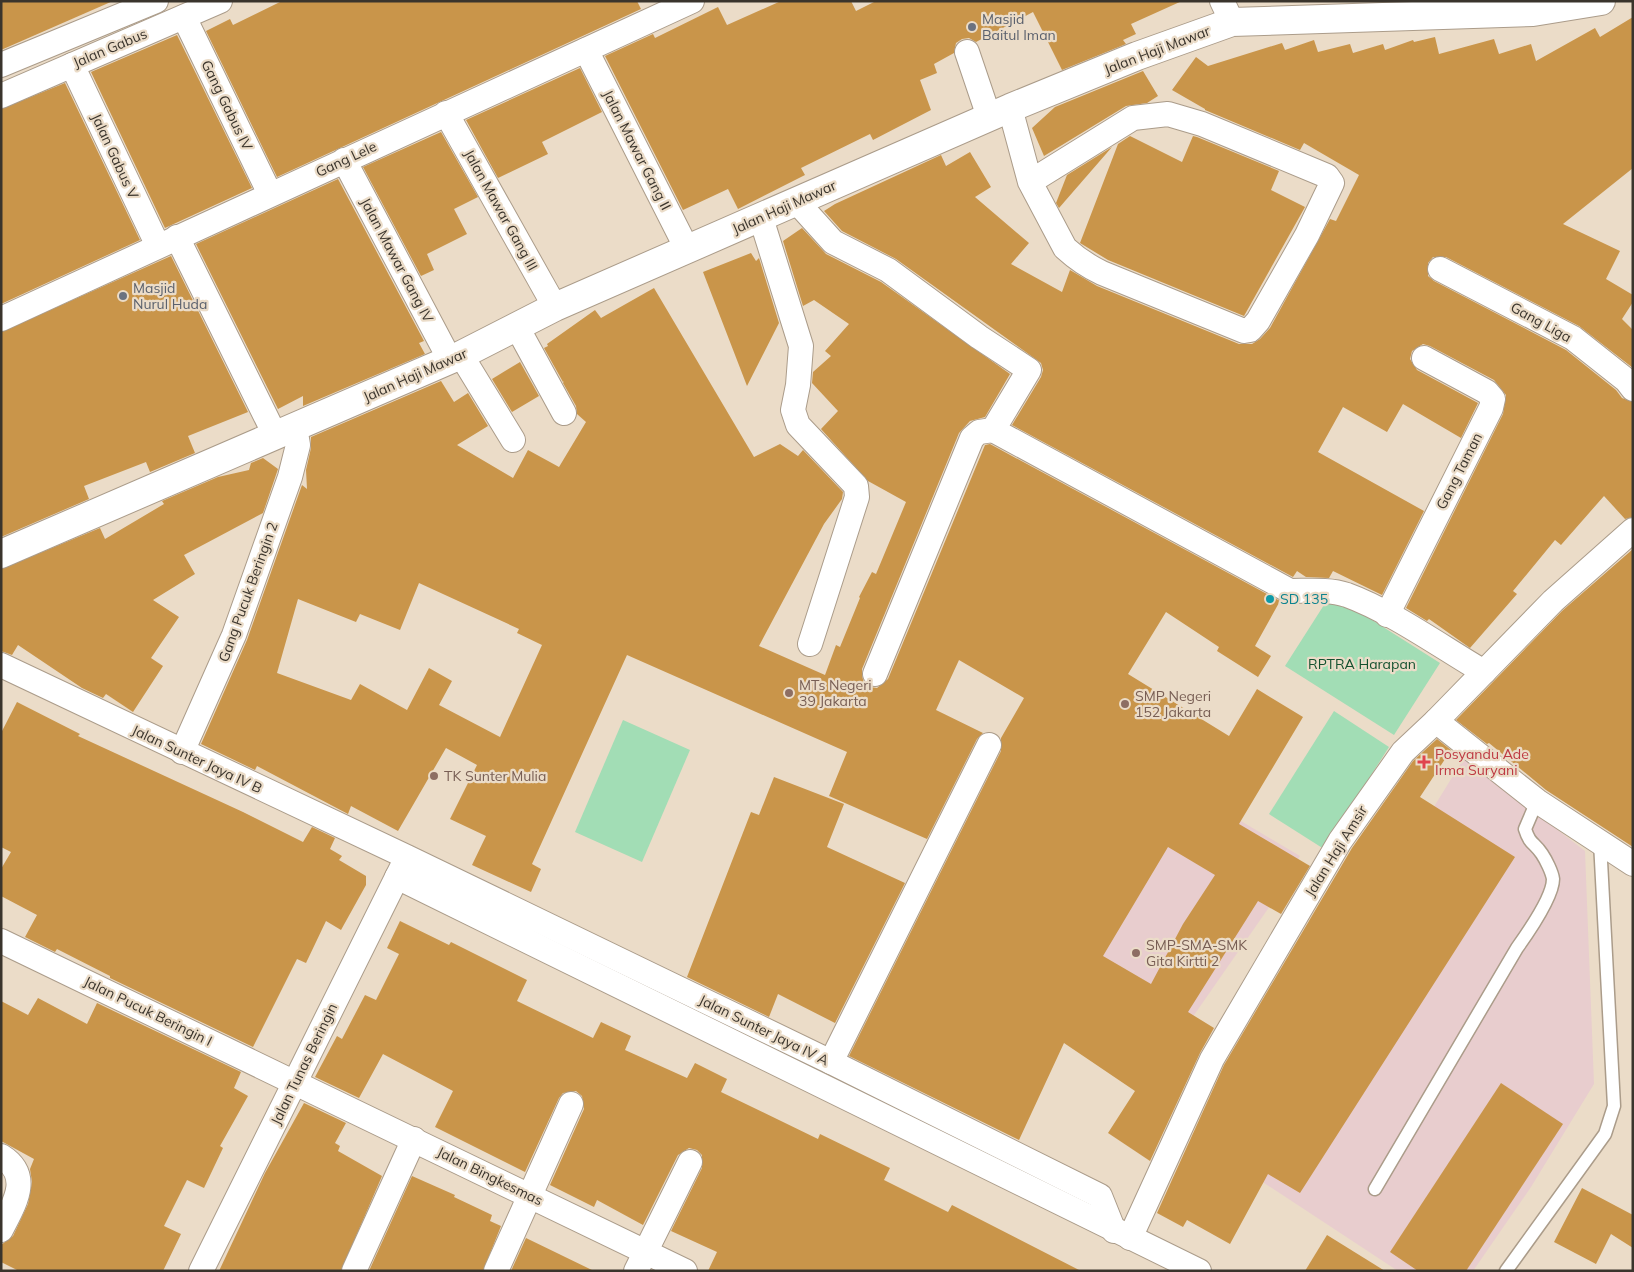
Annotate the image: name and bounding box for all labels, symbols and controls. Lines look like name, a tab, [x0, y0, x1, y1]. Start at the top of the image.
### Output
place label: Masjid Baitul Iman	[982, 10, 1056, 44]
marker: Masjid Baitul Iman	[966, 21, 978, 33]
street label: Jalan Haji Mawar	[1102, 21, 1213, 78]
street label: Jalan Gabus	[70, 24, 150, 72]
street label: Gang Gabus IV	[197, 57, 257, 153]
street label: Jalan Mawar Gang II	[599, 87, 675, 213]
street label: Jalan Gabus V	[87, 110, 143, 202]
street label: Gang Lele	[313, 137, 379, 181]
street label: Jalan Mawar Gang III	[460, 146, 542, 274]
street label: Jalan Haji Mawar	[729, 176, 840, 238]
street label: Jalan Mawar Gang IV	[357, 195, 438, 326]
place label: Masjid Nurul Huda	[133, 279, 207, 313]
marker: Masjid Nurul Huda	[117, 290, 129, 302]
street label: Gang Liga	[1507, 298, 1575, 346]
street label: Jalan Haji Mawar	[360, 344, 471, 406]
street label: Gang Taman	[1432, 430, 1486, 512]
street label: Gang Pucuk Beringin 2	[214, 520, 282, 664]
place label: SD 135	[1280, 590, 1328, 608]
marker: SD 135	[1264, 593, 1276, 605]
park label: RPTRA Harapan	[1308, 655, 1416, 673]
place label: MTs Negeri 39 Jakarta	[799, 676, 872, 710]
marker: MTs Negeri 39 Jakarta	[783, 687, 795, 699]
place label: SMP Negeri 152 Jakarta	[1135, 687, 1211, 721]
marker: SMP Negeri 152 Jakarta	[1119, 698, 1131, 710]
street label: Jalan Sunter Jaya IV B	[129, 721, 265, 797]
place label: Posyandu Ade Irma Suryani	[1435, 745, 1529, 779]
marker: Posyandu Ade Irma Suryani	[1417, 755, 1431, 769]
place label: TK Sunter Mulia	[444, 767, 546, 785]
marker: TK Sunter Mulia	[428, 770, 440, 782]
street label: Jalan Haji Amsir	[1301, 801, 1372, 900]
place label: SMP-SMA-SMK Gita Kirtti 2	[1146, 936, 1248, 970]
marker: SMP-SMA-SMK Gita Kirtti 2	[1130, 947, 1142, 959]
street label: Jalan Pucuk Beringin I	[81, 972, 215, 1050]
street label: Jalan Sunter Jaya IV A	[696, 991, 833, 1070]
street label: Jalan Tunas Beringin	[267, 1000, 341, 1128]
street label: Jalan Bingkesmas	[434, 1143, 546, 1209]

